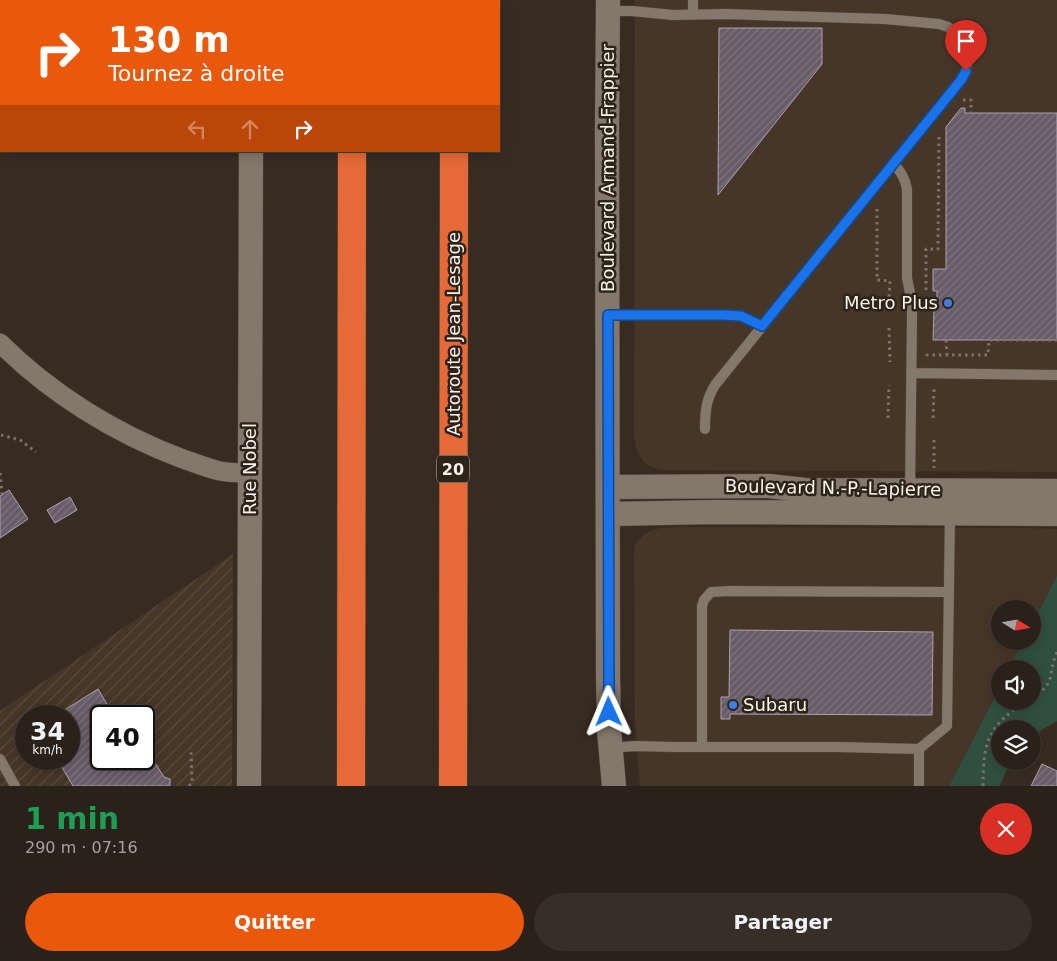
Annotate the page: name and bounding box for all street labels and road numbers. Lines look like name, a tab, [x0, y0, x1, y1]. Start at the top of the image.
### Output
street label: Boulevard Armand-Frappier	[597, 43, 618, 292]
street label: Autoroute Jean-Lesage	[443, 232, 464, 436]
street label: Rue Nobel	[239, 423, 260, 515]
road number: 20	[437, 456, 469, 482]
street label: Boulevard N.-P.-Lapierre	[725, 475, 941, 500]

